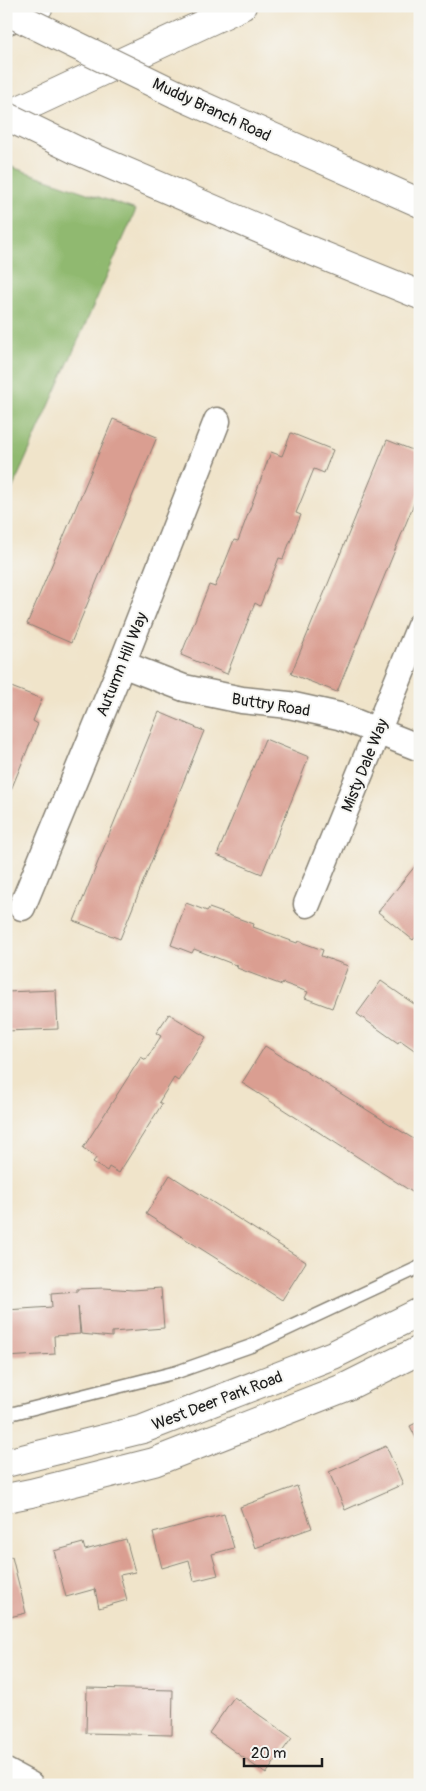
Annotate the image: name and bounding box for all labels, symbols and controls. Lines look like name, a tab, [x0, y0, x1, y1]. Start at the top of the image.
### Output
street label: Muddy Branch Road	[149, 74, 274, 146]
street label: Autumn Hill Way	[92, 609, 152, 719]
street label: Buttry Road	[230, 689, 311, 721]
street label: Misty Dale Way	[337, 716, 393, 815]
street label: West Deer Park Road	[149, 1367, 285, 1435]
scale bar	[244, 1736, 321, 1768]
text: 20 m	[251, 1744, 286, 1763]

